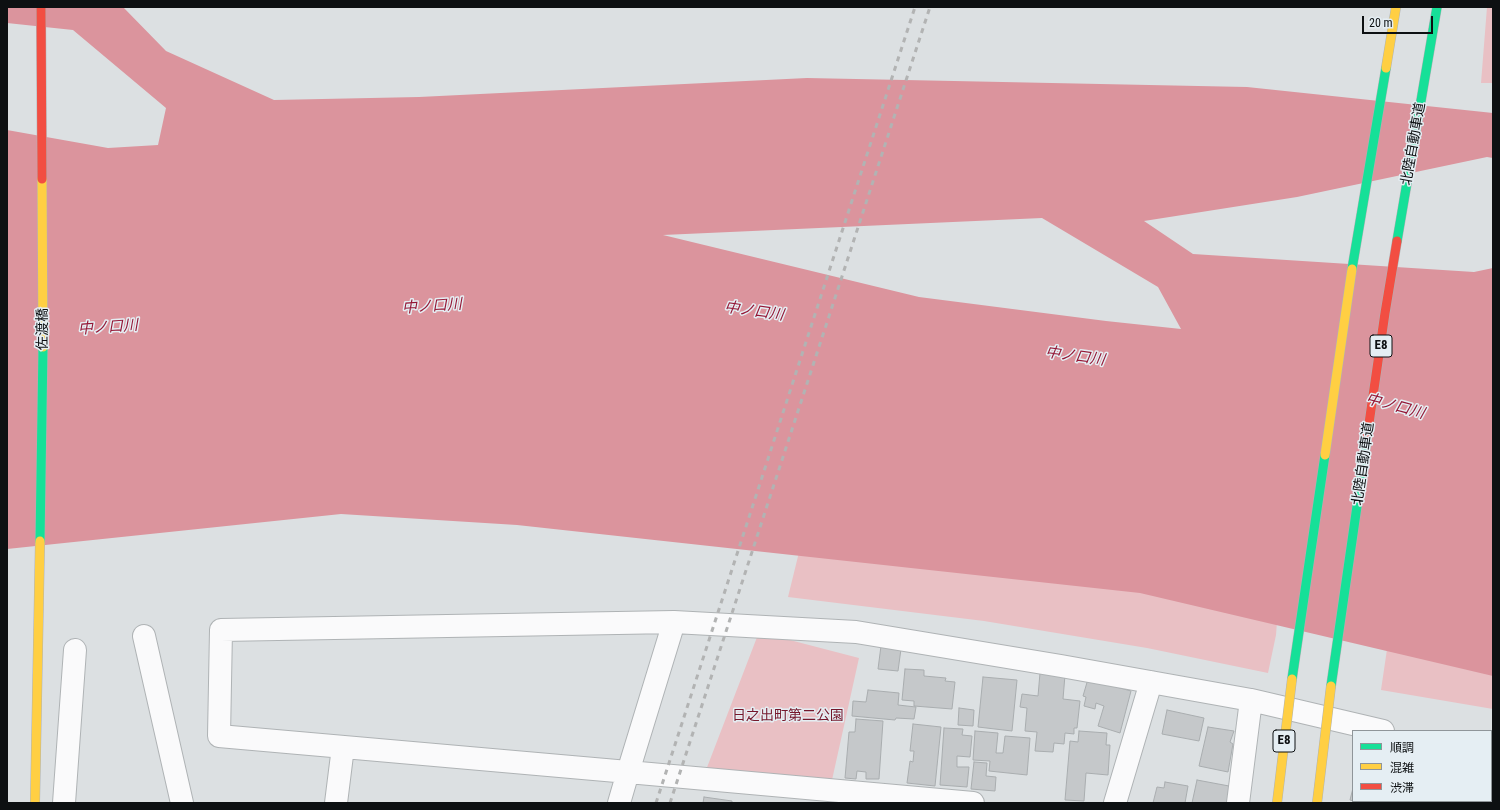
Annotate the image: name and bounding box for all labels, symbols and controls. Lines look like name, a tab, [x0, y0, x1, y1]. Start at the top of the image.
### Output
scale bar	[1364, 8, 1435, 34]
text: 20 m	[1369, 16, 1393, 30]
street label: 北陸自動車道	[1398, 101, 1430, 187]
water label: 中ノ口川	[401, 296, 463, 318]
water label: 中ノ口川	[723, 299, 785, 325]
street label: 佐渡橋	[35, 308, 51, 350]
water label: 中ノ口川	[77, 317, 139, 339]
road number: E8	[1370, 335, 1392, 357]
water label: 中ノ口川	[1044, 344, 1106, 370]
water label: 中ノ口川	[1364, 391, 1426, 423]
street label: 北陸自動車道	[1350, 421, 1378, 507]
park label: 日之出町第二公園	[732, 708, 844, 724]
road number: E8	[1273, 730, 1295, 752]
legend	[1352, 730, 1492, 802]
text: 順調	[1390, 741, 1414, 755]
text: 混雑	[1390, 761, 1414, 775]
text: 渋滞	[1390, 781, 1414, 795]

